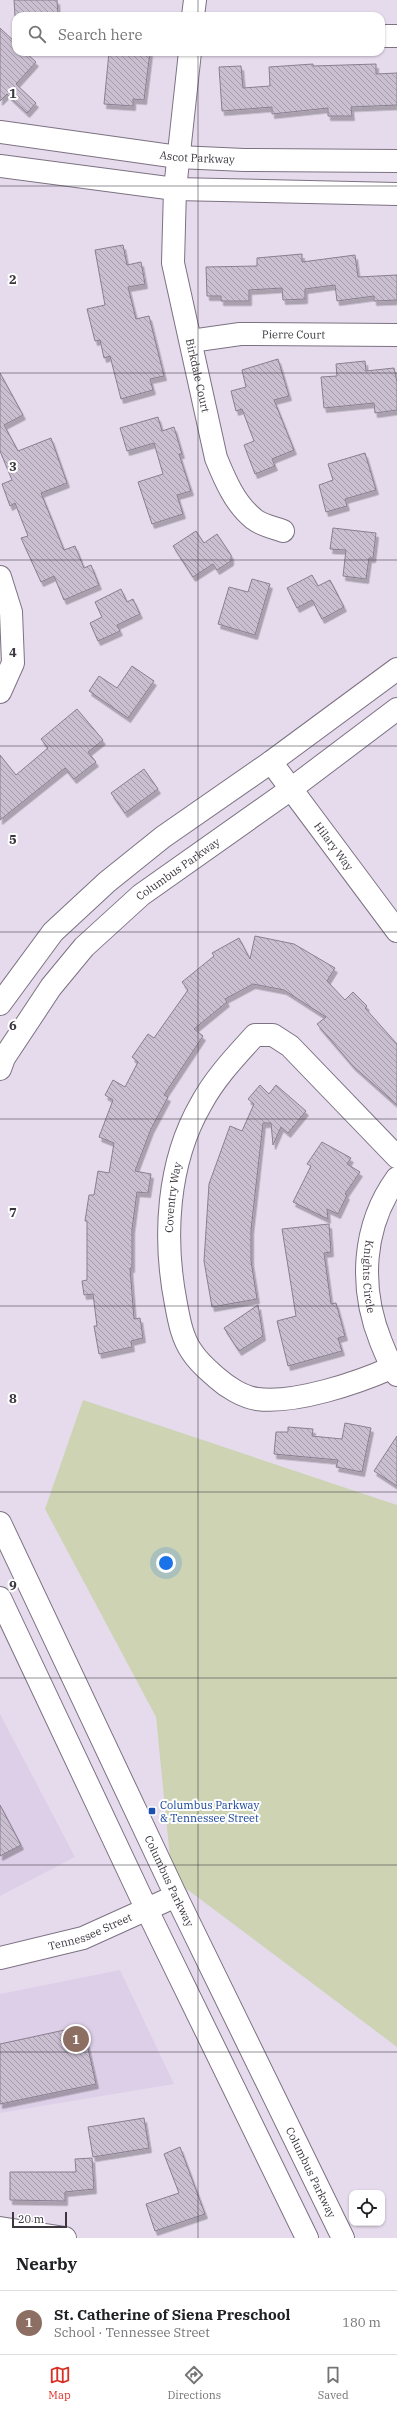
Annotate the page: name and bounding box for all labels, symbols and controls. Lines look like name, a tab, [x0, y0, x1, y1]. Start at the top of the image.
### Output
search box	[12, 12, 385, 56]
icon: search	[26, 23, 48, 45]
text: Search here	[58, 25, 143, 44]
text: 1	[9, 85, 17, 102]
street label: Ascot Parkway	[159, 147, 235, 167]
text: 2	[9, 271, 17, 288]
street label: Pierre Court	[262, 327, 325, 342]
street label: Birkdale Court	[183, 337, 213, 414]
text: 3	[9, 458, 17, 475]
text: 4	[9, 644, 17, 661]
street label: Hilary Way	[311, 819, 356, 873]
text: 5	[9, 831, 17, 848]
street label: Columbus Parkway	[133, 834, 223, 903]
text: 6	[9, 1017, 17, 1034]
street label: Coventry Way	[162, 1160, 185, 1233]
text: 7	[9, 1204, 17, 1221]
street label: Knights Circle	[360, 1239, 379, 1315]
text: 8	[9, 1390, 17, 1407]
your location	[156, 1553, 176, 1573]
text: 9	[9, 1577, 17, 1594]
place label: Columbus Parkway & Tennessee Street	[160, 1798, 259, 1825]
marker: Columbus Parkway & Tennessee Street	[147, 1806, 157, 1816]
street label: Columbus Parkway	[141, 1833, 197, 1929]
street label: Tennessee Street	[47, 1910, 134, 1953]
pin: 1	[63, 2024, 89, 2054]
street label: Columbus Parkway	[283, 2125, 339, 2220]
map controls	[349, 2190, 385, 2226]
button: locate	[349, 2190, 385, 2226]
scale bar	[12, 2210, 67, 2229]
text: 20 m	[18, 2212, 44, 2226]
text: Nearby	[16, 2253, 77, 2275]
text: St. Catherine of Siena Preschool	[54, 2305, 290, 2324]
text: 1	[25, 2314, 33, 2331]
text: 180 m	[342, 2314, 381, 2331]
text: School · Tennessee Street	[54, 2324, 210, 2341]
tab: Map	[48, 2364, 71, 2402]
tab: Directions	[167, 2364, 221, 2402]
tab: Saved	[318, 2364, 349, 2402]

